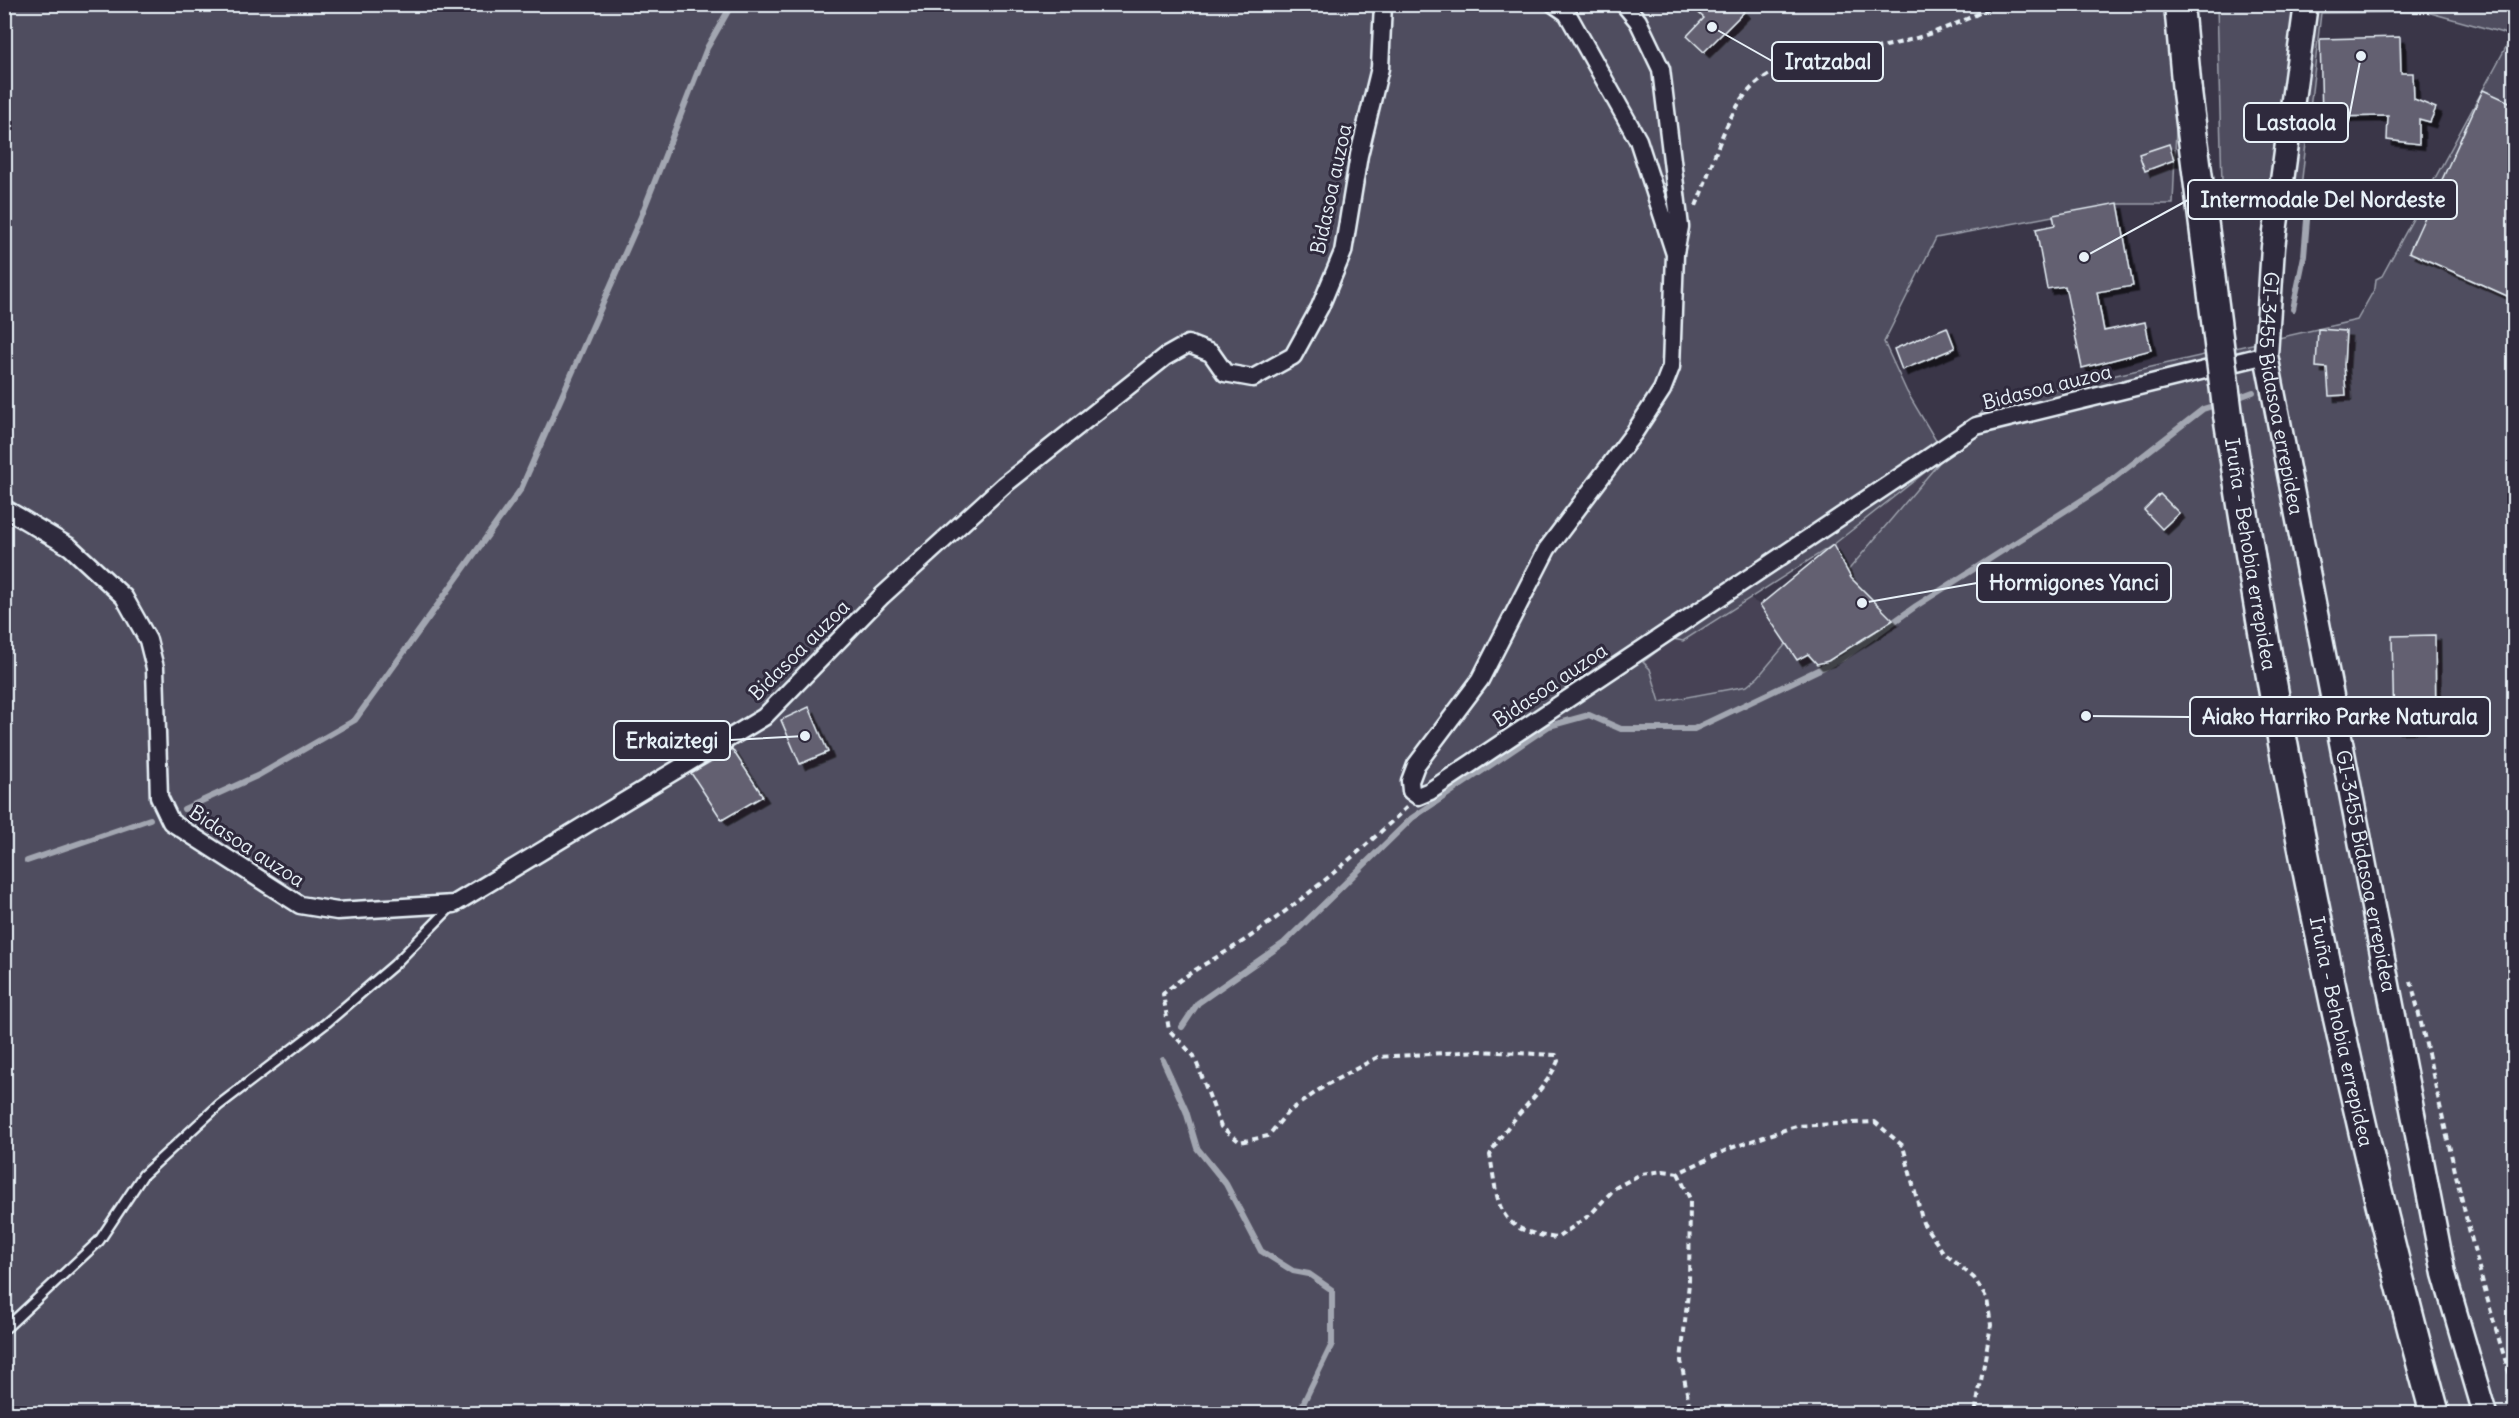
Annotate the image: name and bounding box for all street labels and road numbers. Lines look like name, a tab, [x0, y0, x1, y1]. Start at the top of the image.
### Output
street label: Bidasoa auzoa	[1305, 122, 1356, 256]
street label: GI-3455 Bidasoa errepidea	[2254, 271, 2310, 517]
street label: Bidasoa auzoa	[1980, 358, 2114, 415]
street label: Iruña - Behobia errepidea	[2220, 436, 2282, 672]
street label: Bidasoa auzoa	[743, 594, 854, 705]
street label: Bidasoa auzoa	[1488, 637, 1612, 732]
street label: GI-3455 Bidasoa errepidea	[2331, 748, 2402, 994]
street label: Bidasoa auzoa	[185, 799, 310, 892]
street label: Iruña - Behobia errepidea	[2305, 914, 2379, 1149]

